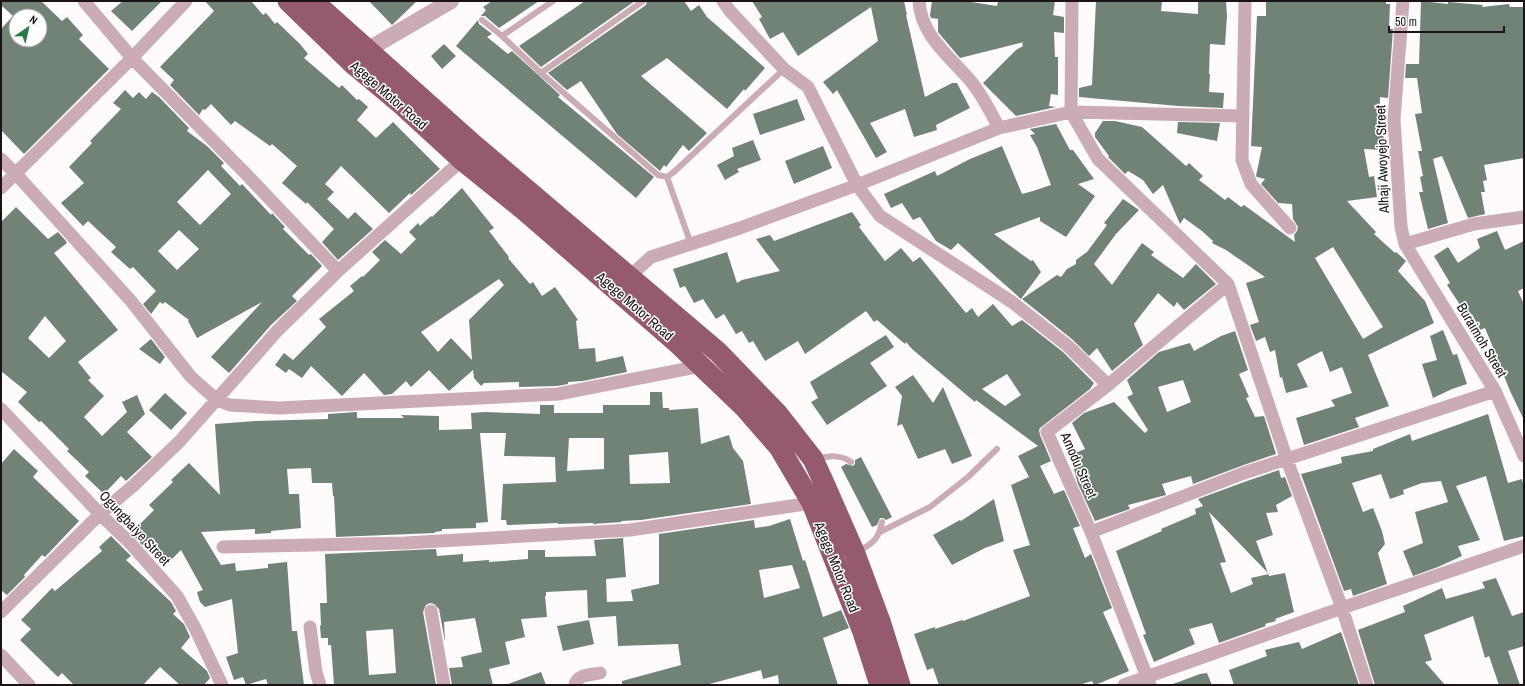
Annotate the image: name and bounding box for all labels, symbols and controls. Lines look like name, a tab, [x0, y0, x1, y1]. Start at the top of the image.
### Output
north arrow	[8, 8, 48, 48]
scale bar	[1389, 8, 1504, 34]
text: N	[27, 12, 40, 27]
text: 50 m	[1395, 14, 1417, 30]
street label: Agege Motor Road	[346, 56, 431, 133]
street label: Alhaji Awoyejo Street	[1371, 105, 1393, 214]
street label: Agege Motor Road	[592, 267, 677, 344]
street label: Buraimoh Street	[1453, 300, 1511, 380]
street label: Amodu Street	[1056, 428, 1101, 501]
street label: Ogungbaiye Street	[96, 487, 174, 569]
street label: Agege Motor Road	[810, 518, 863, 615]

